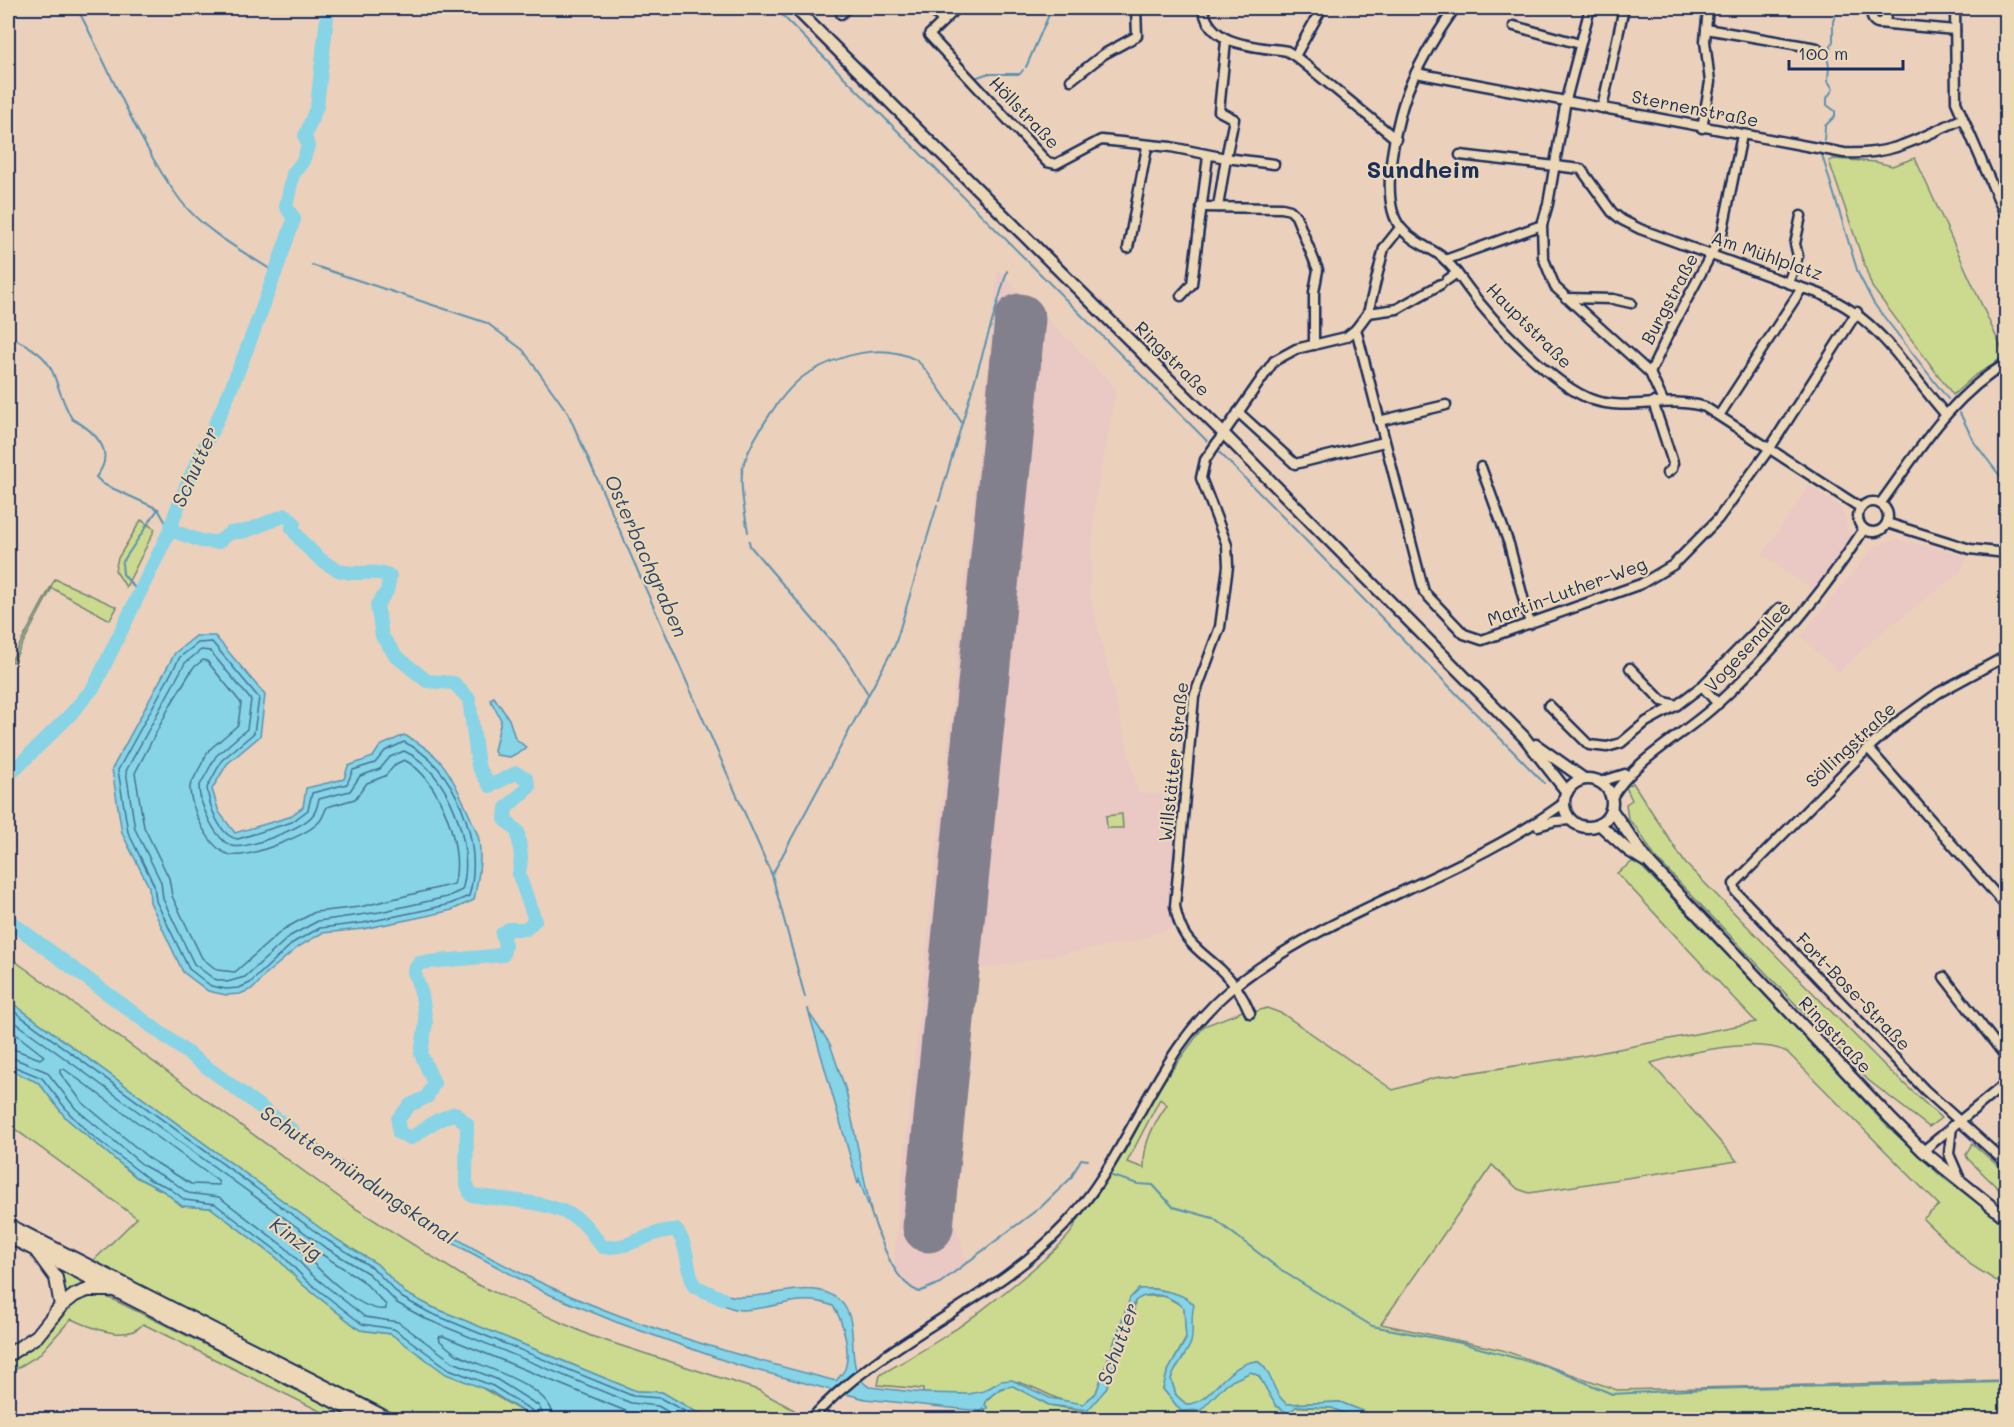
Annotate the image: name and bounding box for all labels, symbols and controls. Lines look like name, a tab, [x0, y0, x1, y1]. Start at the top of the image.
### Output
scale bar	[1789, 33, 1903, 71]
text: 100 m	[1798, 41, 1848, 65]
street label: Höllstraße	[984, 71, 1065, 154]
street label: Sternenstraße	[1630, 84, 1761, 132]
district label: Sundheim	[1366, 153, 1480, 184]
street label: Am Mühlplatz	[1708, 225, 1826, 285]
street label: Burgstraße	[1635, 249, 1703, 348]
street label: Hauptstraße	[1481, 277, 1578, 374]
street label: Ringstraße	[1130, 316, 1215, 401]
water label: Schutter	[165, 422, 223, 511]
water label: Osterbachgraben	[599, 470, 694, 641]
street label: Martin-Luther-Weg	[1484, 551, 1650, 631]
street label: Vogesenallee	[1699, 596, 1796, 697]
street label: Willstätter Straße	[1153, 681, 1193, 843]
street label: Söllingstraße	[1800, 696, 1901, 792]
street label: Fort-Bose-Straße	[1791, 927, 1916, 1056]
street label: Ringstraße	[1794, 991, 1878, 1078]
water label: Schuttermündungskanal	[256, 1099, 462, 1250]
water label: Kinzig	[265, 1211, 328, 1266]
water label: Schutter	[1090, 1299, 1144, 1388]

